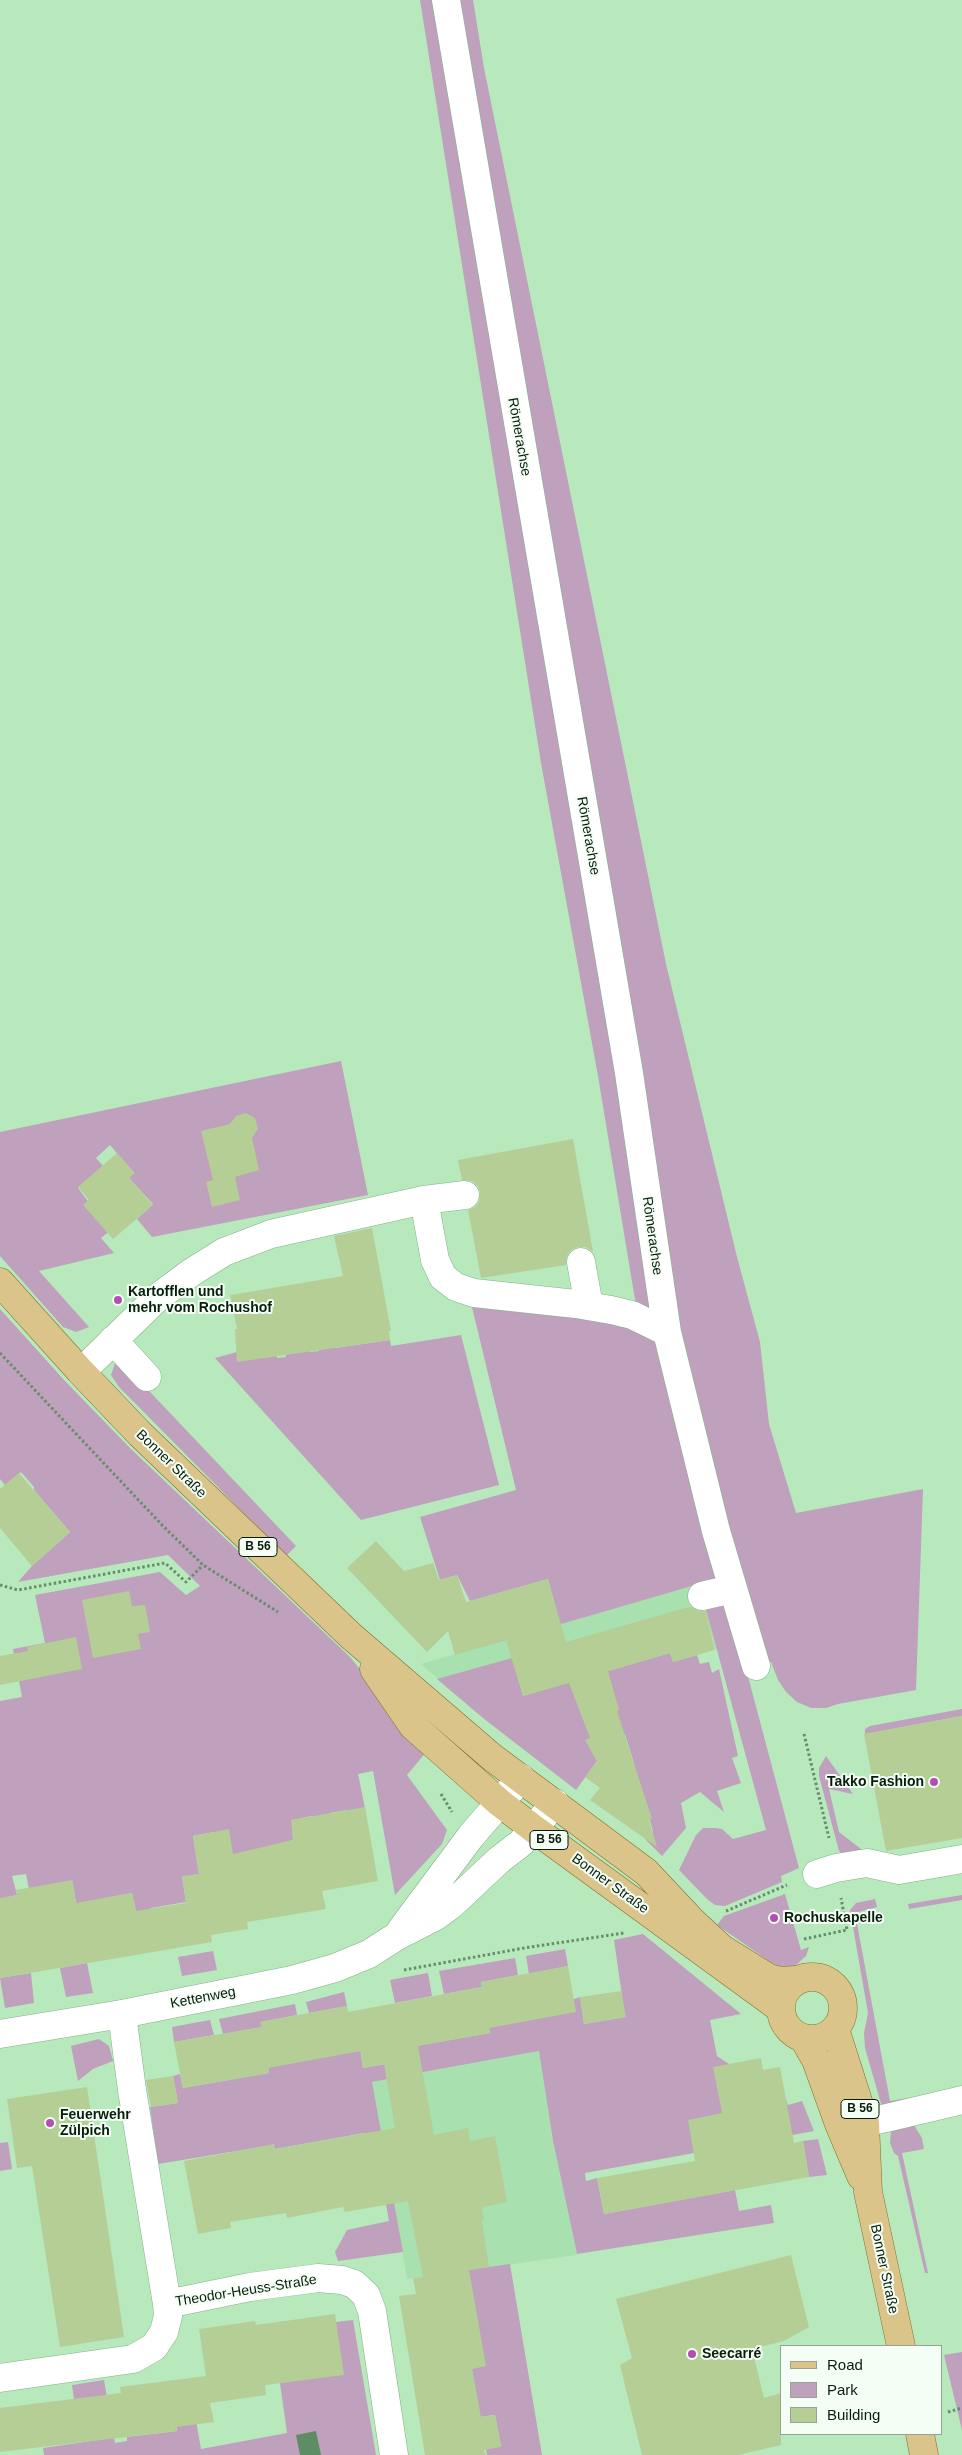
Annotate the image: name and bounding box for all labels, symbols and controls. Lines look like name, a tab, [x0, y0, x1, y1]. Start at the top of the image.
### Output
street label: Römerachse	[504, 396, 534, 478]
street label: Römerachse	[573, 795, 603, 877]
street label: Römerachse	[638, 1196, 666, 1276]
place label: Kartofflen und mehr vom Rochushof	[128, 1284, 272, 1316]
marker: Kartofflen und mehr vom Rochushof	[112, 1294, 124, 1306]
street label: Bonner Straße	[132, 1426, 210, 1502]
road number: B 56	[239, 1538, 277, 1556]
place label: Takko Fashion	[827, 1774, 924, 1790]
marker: Takko Fashion	[928, 1776, 940, 1788]
road number: B 56	[530, 1830, 568, 1850]
street label: Bonner Straße	[568, 1850, 652, 1918]
place label: Rochuskapelle	[784, 1910, 883, 1926]
marker: Rochuskapelle	[768, 1912, 780, 1924]
street label: Kettenweg	[169, 1983, 237, 2013]
road number: B 56	[841, 2100, 879, 2118]
place label: Feuerwehr Zülpich	[60, 2107, 131, 2140]
marker: Feuerwehr Zülpich	[44, 2117, 56, 2129]
street label: Bonner Straße	[866, 2223, 902, 2315]
street label: Theodor-Heuss-Straße	[174, 2272, 318, 2310]
legend	[780, 2345, 942, 2435]
place label: Seecarré	[702, 2346, 761, 2362]
marker: Seecarré	[686, 2348, 698, 2360]
text: Road	[827, 2356, 863, 2373]
text: Park	[827, 2381, 858, 2398]
text: Building	[827, 2406, 880, 2423]

